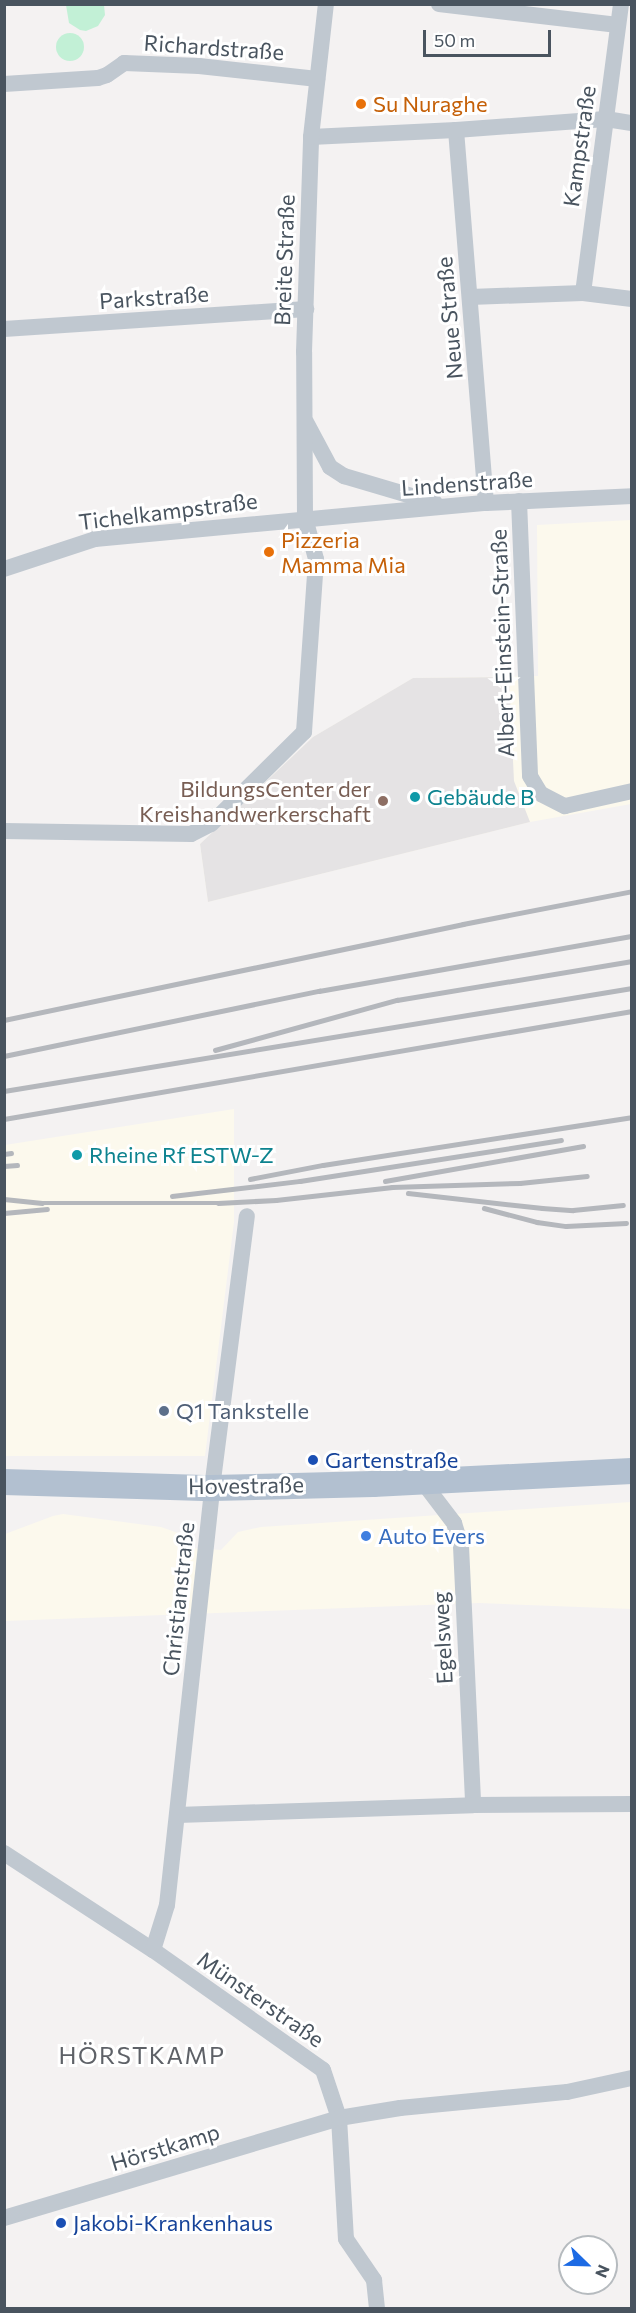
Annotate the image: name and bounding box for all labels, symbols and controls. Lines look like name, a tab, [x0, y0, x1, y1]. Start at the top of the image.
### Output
scale bar	[426, 18, 554, 56]
street label: Richardstraße	[143, 29, 285, 65]
text: 50 m	[434, 29, 475, 51]
street label: Kampstraße	[557, 84, 601, 208]
place label: Su Nuraghe	[373, 91, 487, 117]
marker: Su Nuraghe	[354, 97, 368, 111]
street label: Breite Straße	[269, 194, 299, 326]
street label: Neue Straße	[430, 256, 468, 380]
street label: Parkstraße	[98, 280, 210, 314]
street label: Lindenstraße	[400, 465, 534, 501]
street label: Tichelkampstraße	[77, 487, 259, 535]
place label: Pizzeria Mamma Mia	[281, 526, 406, 578]
street label: Albert-Einstein-Straße	[485, 528, 519, 758]
marker: Pizzeria Mamma Mia	[262, 545, 276, 559]
place label: BildungsCenter der Kreishandwerkerschaft	[139, 775, 371, 826]
place label: Gebäude B	[427, 784, 534, 810]
marker: Gebäude B	[408, 790, 422, 804]
marker: BildungsCenter der Kreishandwerkerschaft	[376, 794, 390, 808]
place label: Rheine Rf ESTW-Z	[89, 1142, 274, 1168]
marker: Rheine Rf ESTW-Z	[70, 1148, 84, 1162]
place label: Q1 Tankstelle	[176, 1398, 309, 1424]
marker: Q1 Tankstelle	[157, 1404, 171, 1418]
place label: Gartenstraße	[325, 1447, 458, 1473]
marker: Gartenstraße	[306, 1453, 320, 1467]
street label: Hovestraße	[188, 1471, 304, 1499]
street label: Christianstraße	[157, 1521, 199, 1677]
place label: Auto Evers	[378, 1523, 485, 1549]
marker: Auto Evers	[359, 1529, 373, 1543]
street label: Egelsweg	[426, 1591, 458, 1685]
street label: Münsterstraße	[193, 1946, 329, 2052]
district label: HÖRSTKAMP	[58, 2041, 226, 2069]
street label: Hörstkamp	[107, 2118, 223, 2176]
place label: Jakobi-Krankenhaus	[73, 2210, 273, 2236]
marker: Jakobi-Krankenhaus	[54, 2216, 68, 2230]
north arrow	[558, 2235, 618, 2295]
text: N	[592, 2262, 614, 2281]

